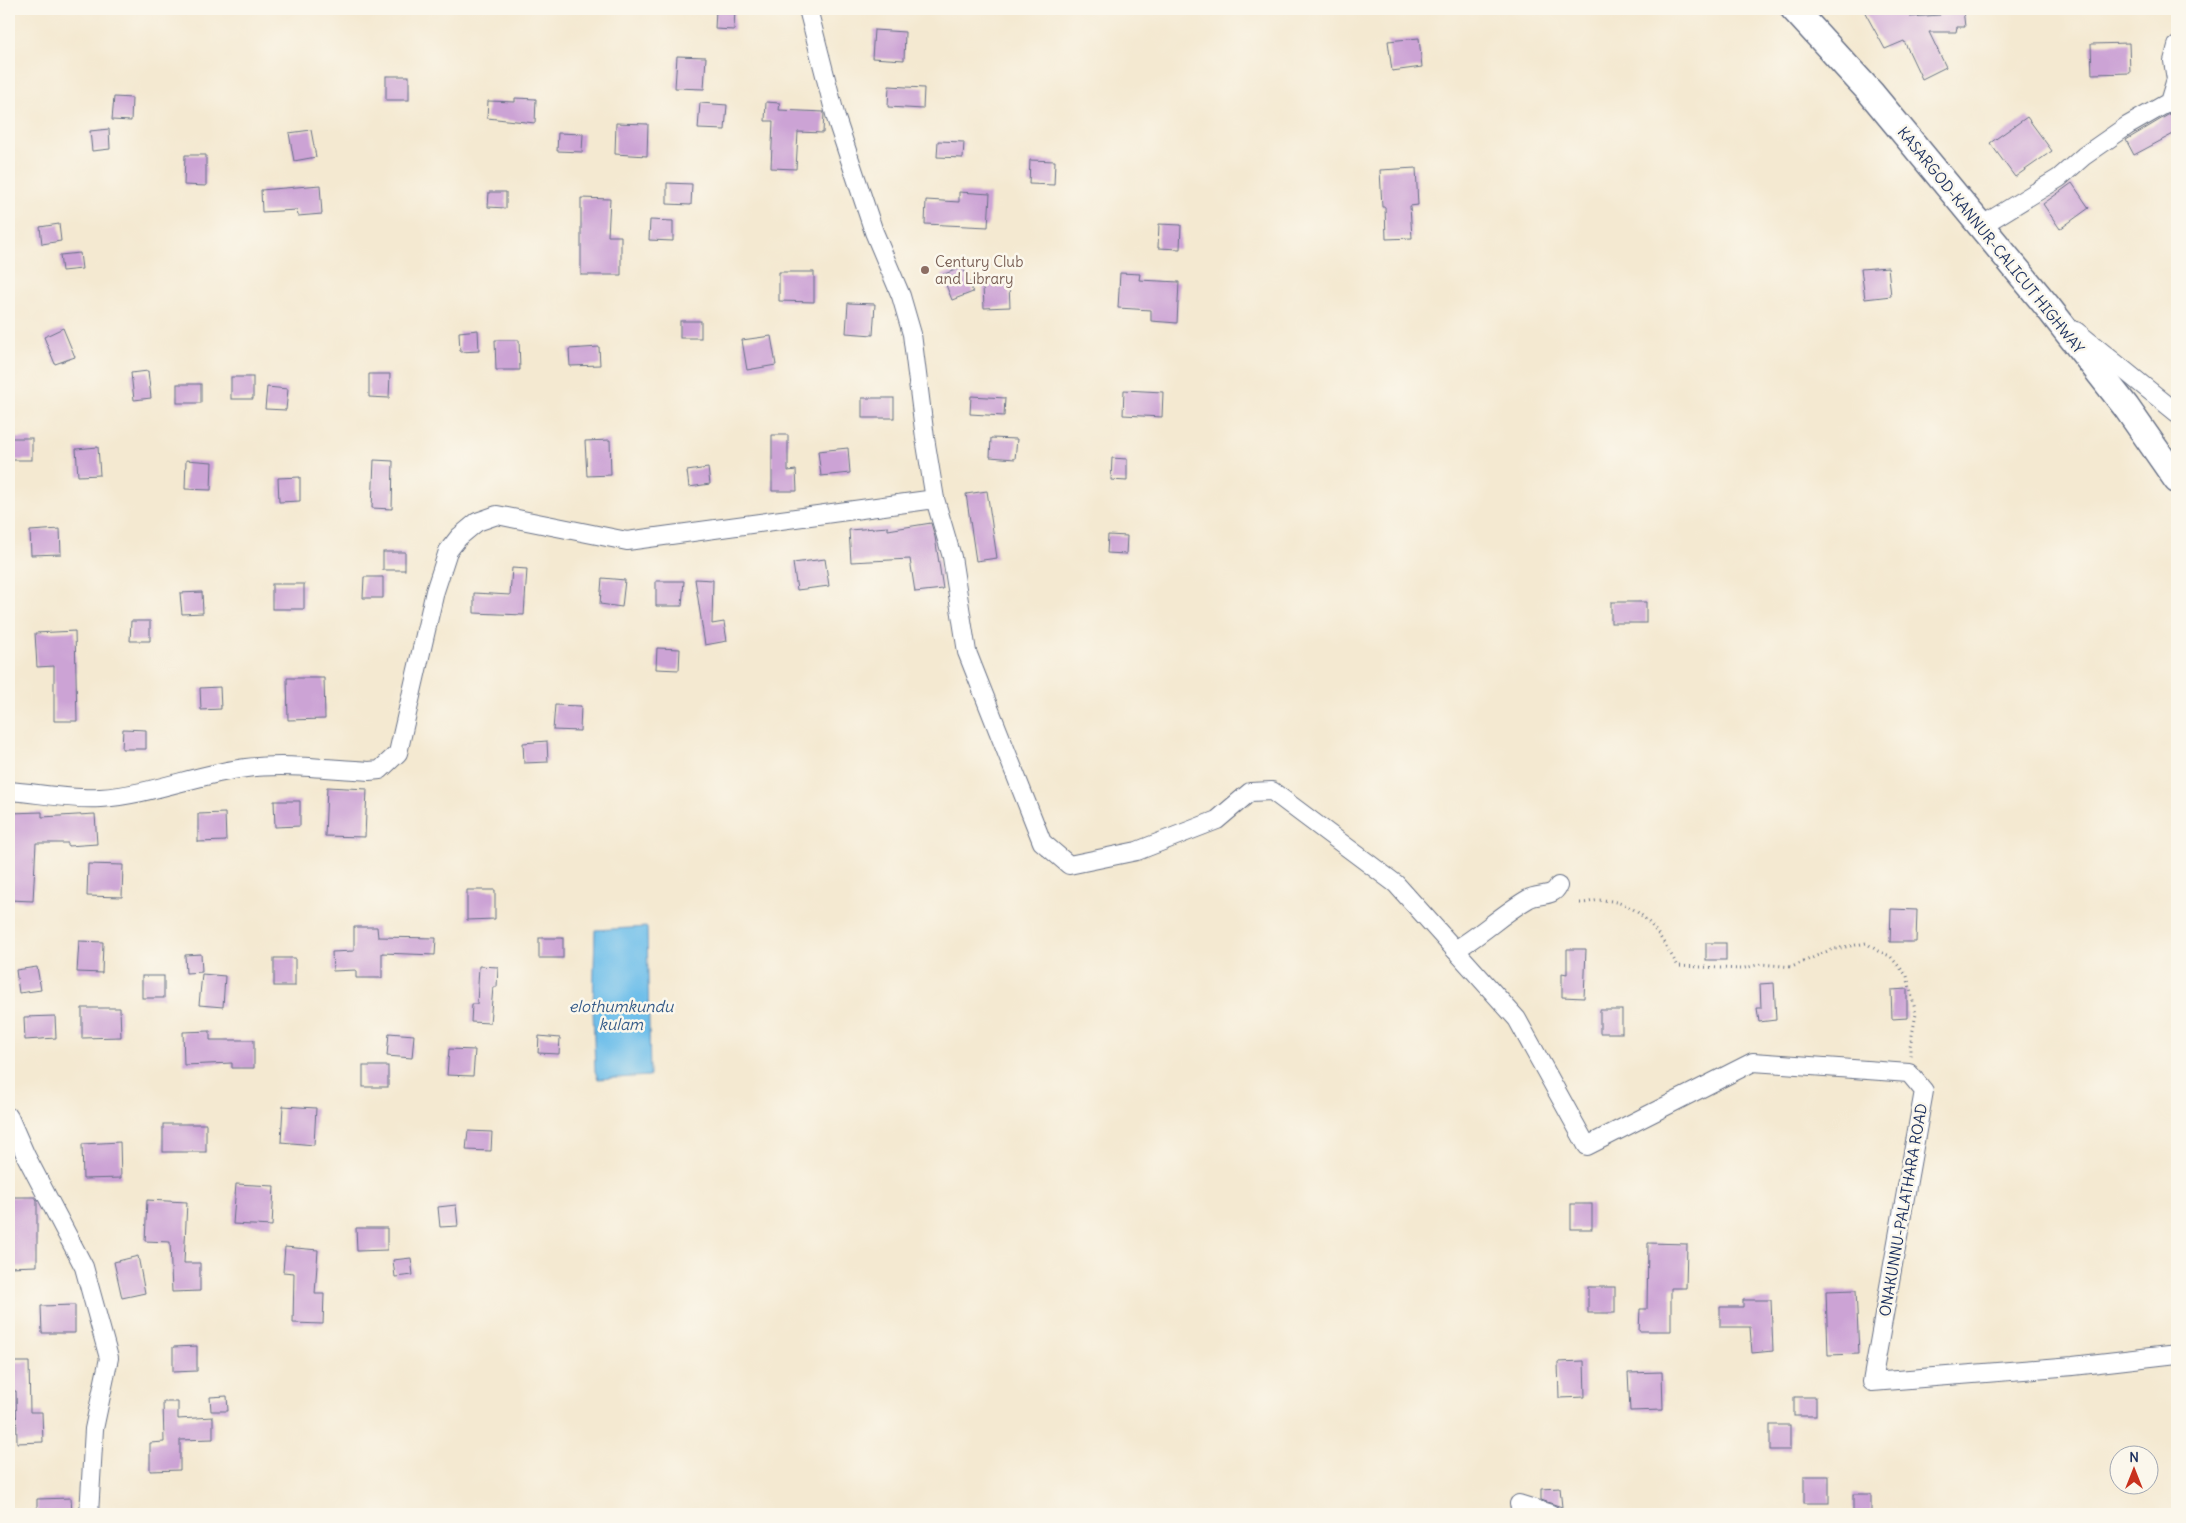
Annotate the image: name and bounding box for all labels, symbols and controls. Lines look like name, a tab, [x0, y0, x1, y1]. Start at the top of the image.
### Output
street label: KASARGOD-KANNUR-CALICUT HIGHWAY	[1894, 123, 2089, 358]
place label: Century Club and Library	[935, 252, 1023, 288]
marker: Century Club and Library	[919, 264, 931, 276]
water label: elothumkundu kulam	[569, 996, 675, 1034]
street label: ONAKUNNU-PALATHARA ROAD	[1875, 1102, 1931, 1318]
north arrow	[2108, 1446, 2158, 1496]
text: N	[2129, 1448, 2139, 1466]

